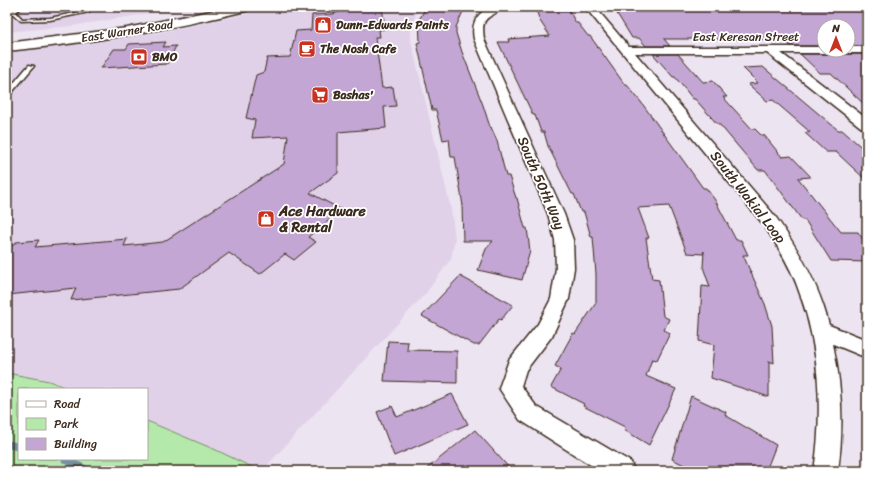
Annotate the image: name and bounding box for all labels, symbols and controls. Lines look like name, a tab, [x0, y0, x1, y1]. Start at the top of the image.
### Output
street label: East Warner Road	[79, 13, 175, 49]
place label: Dunn-Edwards Paints	[336, 14, 449, 36]
shop icon: Dunn-Edwards Paints	[313, 15, 333, 35]
north arrow	[816, 18, 856, 58]
text: N	[831, 19, 840, 38]
street label: East Keresan Street	[693, 26, 799, 48]
place label: The Nosh Cafe	[320, 38, 397, 60]
cafe icon: The Nosh Cafe	[297, 39, 317, 59]
place label: BMO	[152, 46, 178, 68]
bank icon: BMO	[129, 47, 149, 67]
place label: Bashas'	[333, 84, 374, 106]
supermarket icon: Bashas'	[310, 85, 330, 105]
street label: South 50th Way	[510, 132, 572, 234]
street label: South Wakial Loop	[704, 145, 793, 249]
place label: Ace Hardware & Rental	[278, 199, 367, 240]
shop icon: Ace Hardware & Rental	[256, 209, 276, 229]
legend	[18, 388, 148, 460]
text: Road	[54, 393, 81, 415]
text: Park	[54, 413, 79, 435]
text: Building	[54, 433, 97, 455]

